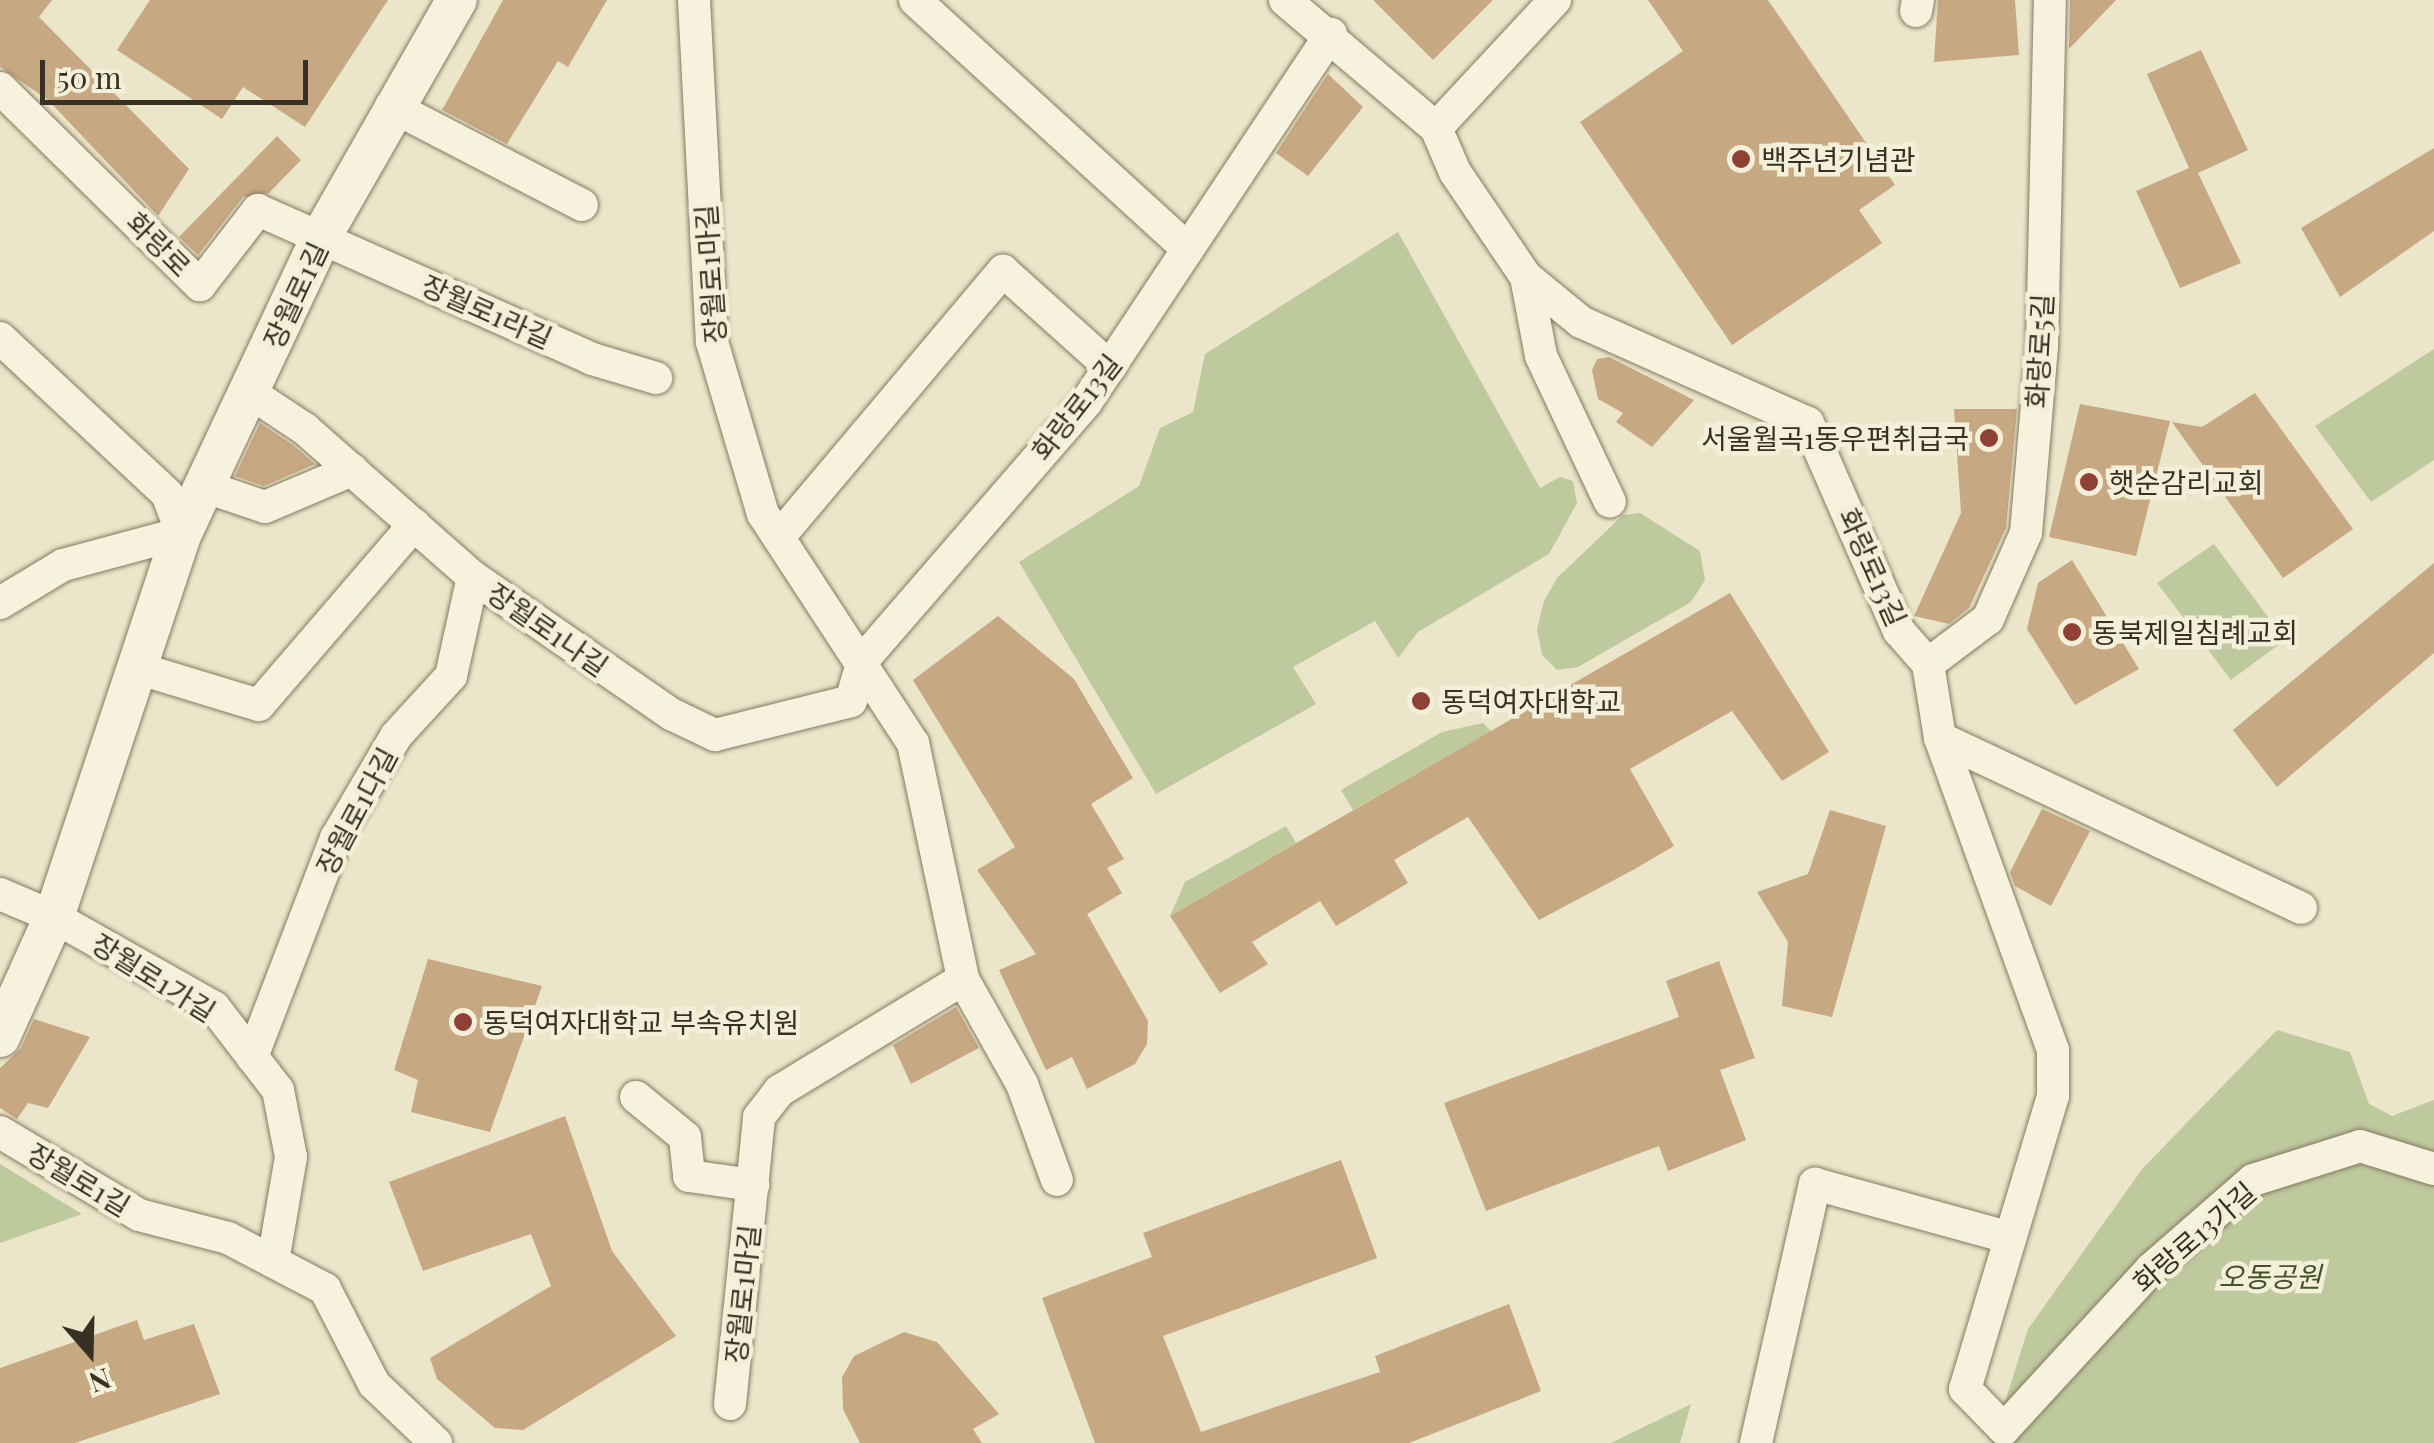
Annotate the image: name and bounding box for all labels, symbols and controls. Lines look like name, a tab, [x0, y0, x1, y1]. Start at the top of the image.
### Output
scale bar	[45, 40, 312, 102]
text: 50 m	[57, 57, 122, 97]
place label: 백주년기념관	[1761, 142, 1916, 176]
marker: 백주년기념관	[1730, 148, 1752, 170]
street label: 장월로1마길	[688, 203, 732, 345]
street label: 화랑로	[120, 205, 198, 283]
street label: 장월로1길	[256, 237, 334, 353]
street label: 장월로1라길	[417, 267, 557, 355]
street label: 화랑로5길	[2019, 293, 2059, 409]
street label: 화랑로13길	[1024, 347, 1128, 467]
place label: 서울월곡1동우편취급국	[1701, 421, 1969, 455]
marker: 서울월곡1동우편취급국	[1978, 427, 2000, 449]
place label: 햇순감리교회	[2109, 465, 2264, 499]
marker: 햇순감리교회	[2078, 471, 2100, 493]
street label: 화랑로13길	[1832, 503, 1914, 631]
street label: 장월로1나길	[481, 575, 615, 683]
place label: 동북제일침례교회	[2092, 615, 2298, 649]
marker: 동북제일침례교회	[2061, 621, 2083, 643]
place label: 동덕여자대학교	[1441, 684, 1621, 718]
marker: 동덕여자대학교	[1410, 690, 1432, 712]
street label: 장월로1다길	[309, 742, 403, 880]
street label: 장월로1가길	[86, 926, 222, 1028]
place label: 동덕여자대학교 부속유치원	[483, 1005, 799, 1039]
marker: 동덕여자대학교 부속유치원	[452, 1011, 474, 1033]
street label: 장월로1길	[22, 1135, 136, 1223]
street label: 화랑로13가길	[2126, 1175, 2262, 1299]
street label: 장월로1마길	[718, 1223, 766, 1365]
park label: 오동공원	[2218, 1259, 2322, 1293]
north arrow	[40, 1303, 140, 1403]
text: N	[85, 1361, 116, 1403]

